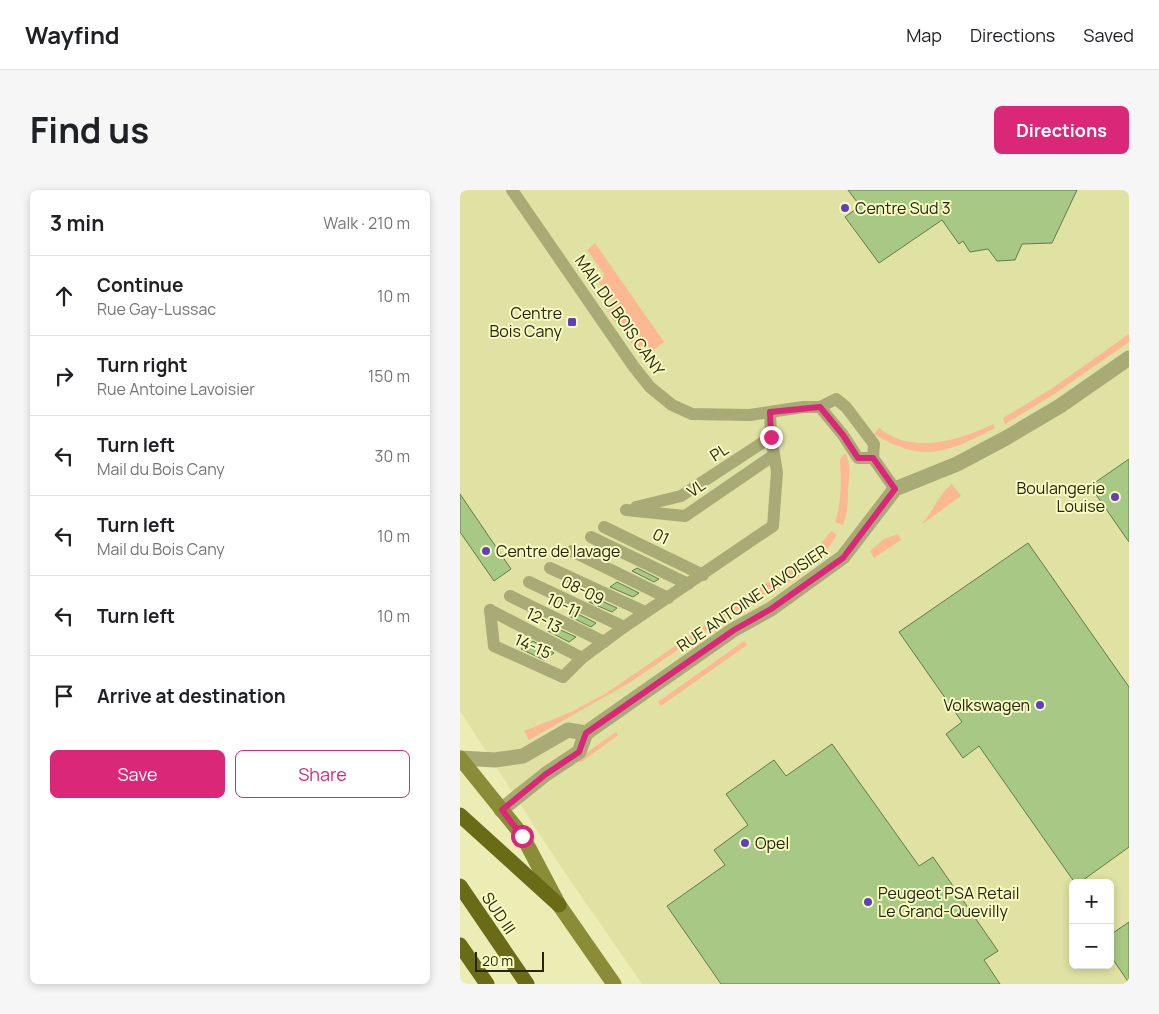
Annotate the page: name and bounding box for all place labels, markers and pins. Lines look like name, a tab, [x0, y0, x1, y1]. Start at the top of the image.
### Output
place label: Centre Sud 3	[855, 197, 951, 219]
marker: Centre Sud 3	[839, 202, 851, 214]
place label: Centre Bois Cany	[489, 302, 563, 342]
marker: Centre Bois Cany	[566, 316, 578, 328]
place label: Boulangerie Louise	[1016, 477, 1105, 517]
marker: Boulangerie Louise	[1109, 491, 1121, 503]
place label: Centre de lavage	[496, 540, 620, 562]
marker: Centre de lavage	[480, 545, 492, 557]
place label: Volkswagen	[943, 694, 1030, 716]
marker: Volkswagen	[1034, 699, 1046, 711]
place label: Opel	[755, 832, 789, 854]
marker: Opel	[739, 837, 751, 849]
place label: Peugeot PSA Retail Le Grand-Quevilly	[878, 882, 1019, 922]
marker: Peugeot PSA Retail Le Grand-Quevilly	[862, 896, 874, 908]

